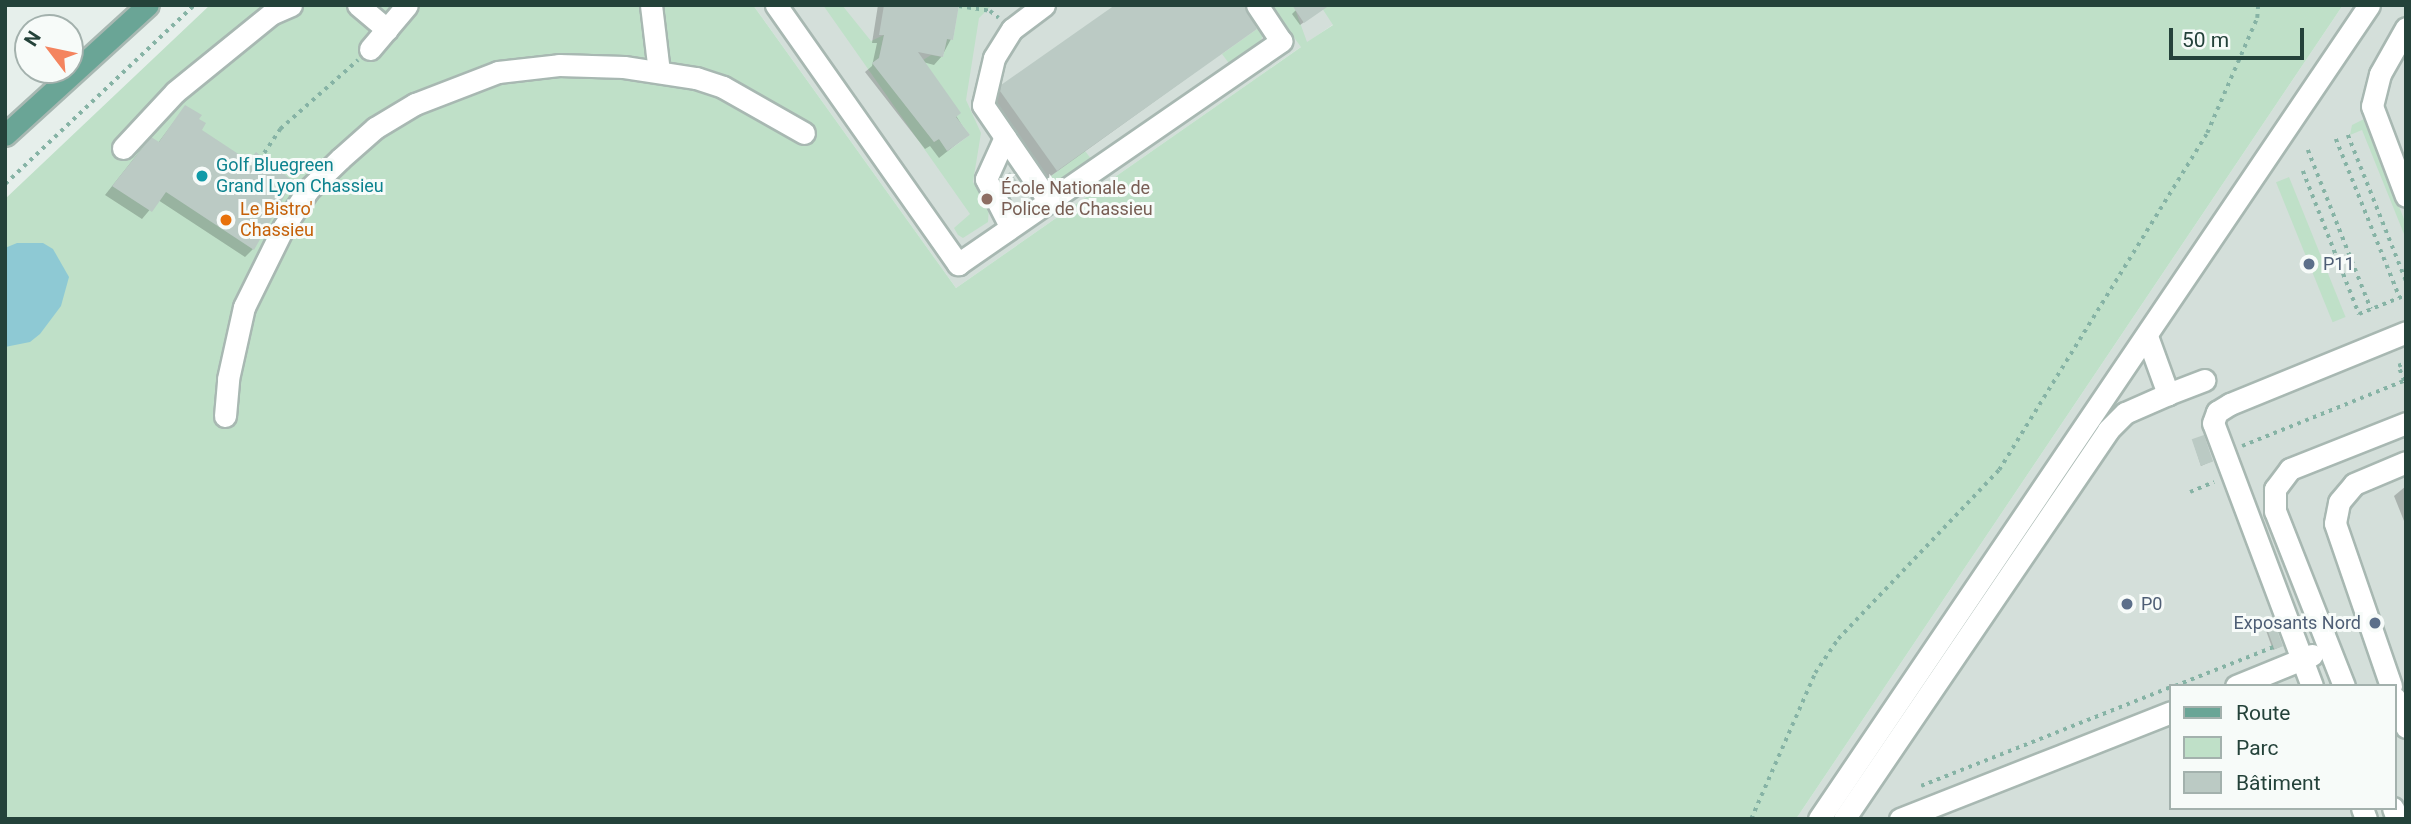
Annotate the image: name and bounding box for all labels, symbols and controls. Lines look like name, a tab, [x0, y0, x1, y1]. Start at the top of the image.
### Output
north arrow	[14, 14, 84, 84]
scale bar	[2173, 14, 2308, 58]
text: N	[19, 27, 46, 50]
text: 50 m	[2182, 28, 2229, 52]
place label: Golf Bluegreen Grand Lyon Chassieu	[216, 155, 384, 198]
marker: Golf Bluegreen Grand Lyon Chassieu	[194, 168, 210, 184]
place label: École Nationale de Police de Chassieu	[1001, 178, 1153, 220]
marker: École Nationale de Police de Chassieu	[979, 191, 995, 207]
place label: Le Bistro' Chassieu	[240, 199, 314, 242]
marker: Le Bistro' Chassieu	[218, 212, 234, 228]
place label: P11	[2323, 253, 2355, 275]
marker: P11	[2301, 256, 2317, 272]
place label: P0	[2141, 593, 2162, 615]
marker: P0	[2119, 596, 2135, 612]
place label: Exposants Nord	[2234, 612, 2361, 634]
marker: Exposants Nord	[2367, 615, 2383, 631]
legend	[2170, 684, 2397, 810]
text: Route	[2236, 701, 2291, 725]
text: Parc	[2236, 736, 2278, 760]
text: Bâtiment	[2236, 771, 2321, 795]

